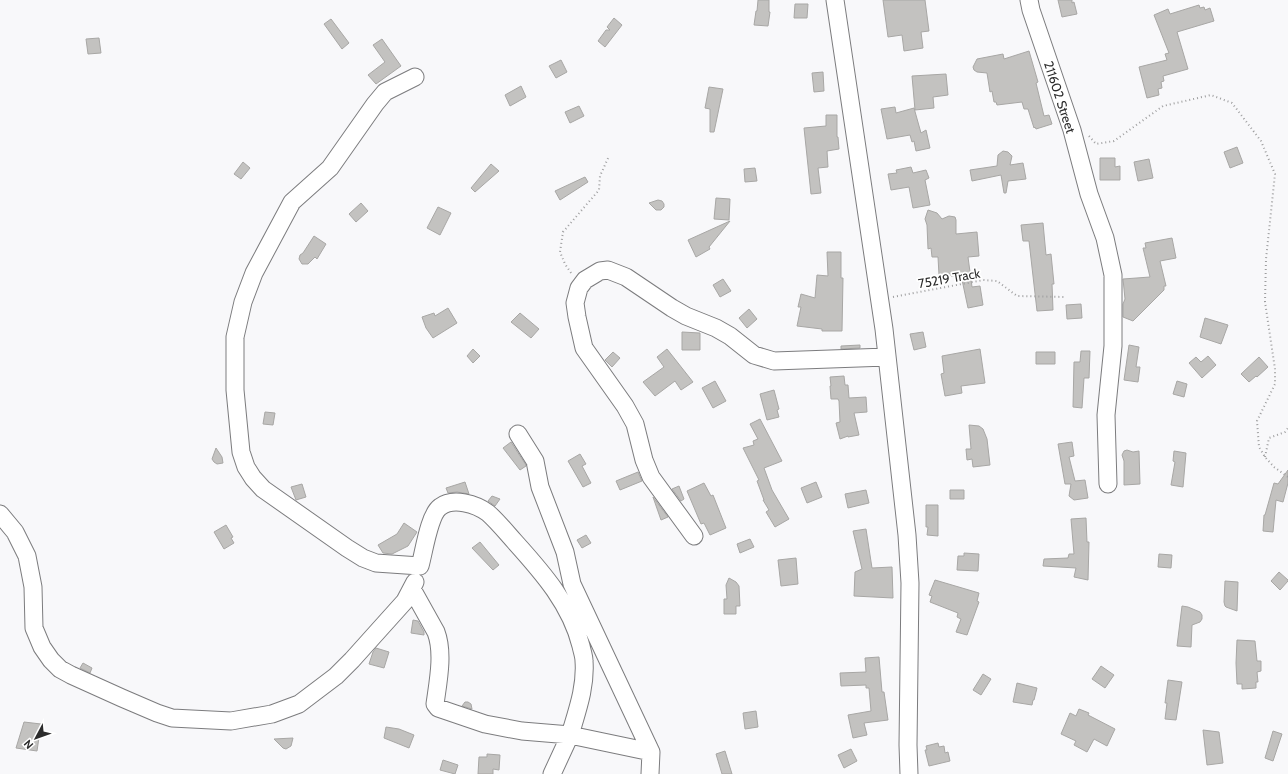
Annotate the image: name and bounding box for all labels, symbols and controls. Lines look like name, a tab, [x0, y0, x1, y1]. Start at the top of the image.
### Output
street label: 211602 Street	[1041, 59, 1079, 136]
street label: 75219 Track	[917, 265, 981, 291]
north arrow	[16, 718, 56, 758]
text: N	[21, 737, 36, 752]

